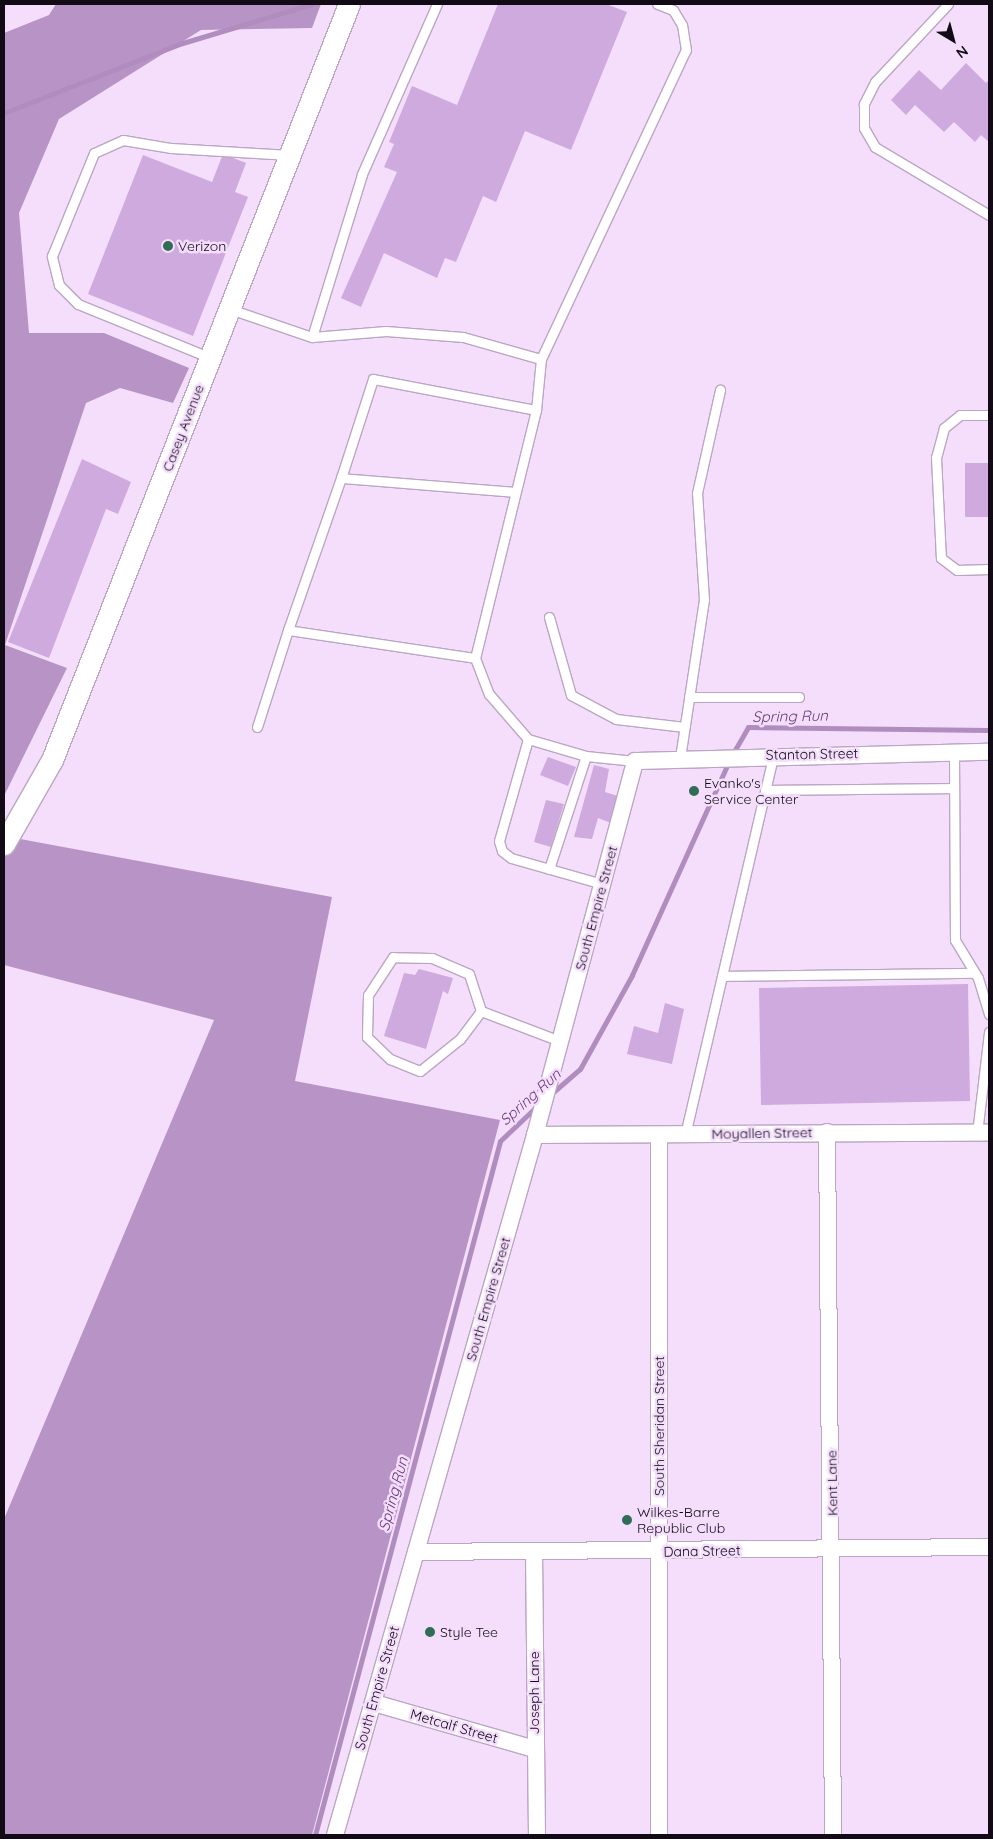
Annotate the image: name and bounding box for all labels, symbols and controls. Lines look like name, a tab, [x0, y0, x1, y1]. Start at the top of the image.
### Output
north arrow	[928, 15, 978, 65]
text: N	[953, 42, 972, 62]
place label: Verizon	[178, 238, 226, 254]
marker: Verizon	[162, 240, 174, 252]
street label: Casey Avenue	[159, 382, 207, 474]
water label: Spring Run	[752, 706, 828, 726]
street label: Stanton Street	[766, 745, 858, 763]
place label: Evanko's Service Center	[704, 775, 798, 808]
marker: Evanko's Service Center	[688, 785, 700, 797]
street label: South Empire Street	[571, 844, 621, 972]
water label: Spring Run	[496, 1065, 564, 1129]
street label: Moyallen Street	[711, 1124, 813, 1142]
street label: South Empire Street	[462, 1235, 514, 1363]
street label: South Sheridan Street	[651, 1356, 667, 1496]
street label: Kent Lane	[823, 1450, 841, 1516]
water label: Spring Run	[375, 1455, 411, 1533]
place label: Wilkes-Barre Republic Club	[637, 1504, 725, 1536]
marker: Wilkes-Barre Republic Club	[621, 1514, 633, 1526]
street label: Dana Street	[663, 1542, 741, 1560]
street label: South Empire Street	[351, 1624, 403, 1752]
place label: Style Tee	[440, 1624, 498, 1640]
marker: Style Tee	[424, 1626, 436, 1638]
street label: Joseph Lane	[526, 1651, 542, 1735]
street label: Metcalf Street	[408, 1705, 500, 1747]

